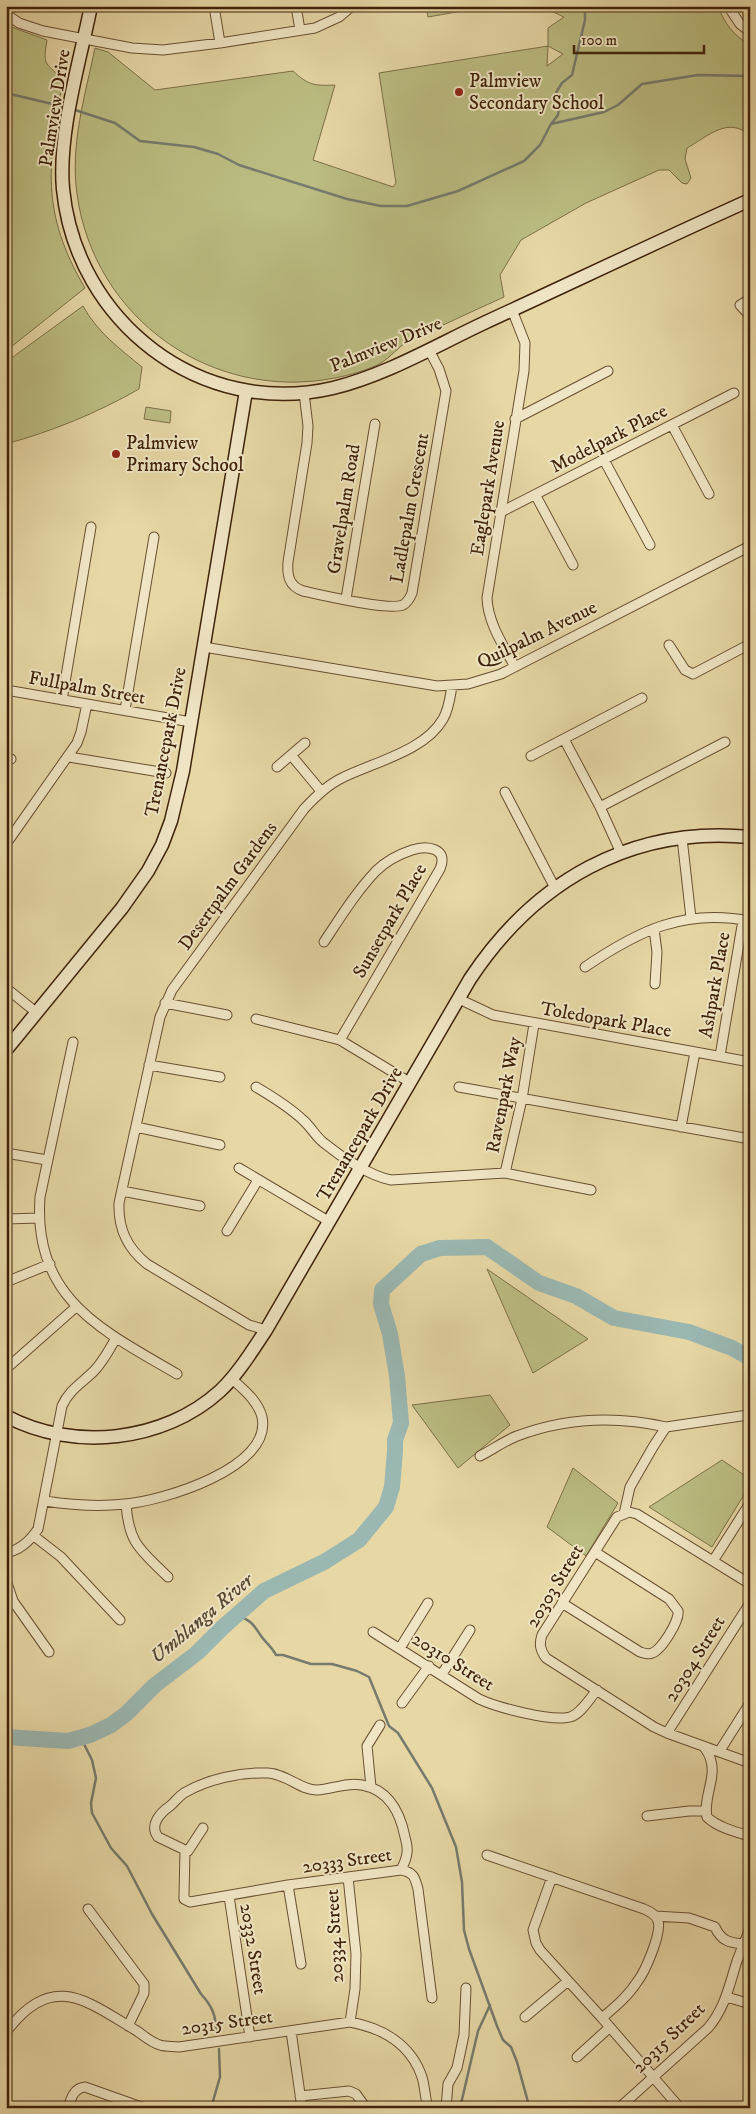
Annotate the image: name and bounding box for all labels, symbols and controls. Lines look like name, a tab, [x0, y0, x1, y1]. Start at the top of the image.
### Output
scale bar	[574, 22, 704, 54]
text: 100 m	[581, 31, 617, 50]
street label: Palmview Drive	[34, 48, 76, 168]
place label: Palmview Secondary School	[469, 70, 604, 115]
marker: Palmview Secondary School	[453, 86, 465, 98]
street label: Palmview Drive	[327, 312, 445, 378]
street label: Modelpark Place	[547, 400, 671, 478]
street label: Eaglepark Avenue	[466, 418, 510, 558]
street label: Ladlepalm Crescent	[385, 431, 435, 585]
place label: Palmview Primary School	[126, 432, 244, 477]
street label: Gravelpalm Road	[322, 442, 366, 576]
marker: Palmview Primary School	[110, 448, 122, 460]
street label: Quilpalm Avenue	[473, 596, 601, 674]
street label: Trenancepark Drive	[140, 665, 192, 819]
street label: Fullpalm Street	[27, 666, 147, 710]
street label: Desertpalm Gardens	[174, 817, 282, 955]
street label: Sunsetpark Place	[348, 860, 432, 982]
street label: Ashpark Place	[694, 930, 736, 1040]
street label: Toledopark Place	[539, 997, 673, 1043]
street label: Ravenpark Way	[481, 1034, 527, 1155]
street label: Trenancepark Drive	[312, 1062, 408, 1205]
street label: 20303 Street	[521, 1540, 589, 1632]
water label: Umhlanga River	[145, 1567, 260, 1669]
street label: 20304 Street	[660, 1612, 730, 1706]
street label: 20310 Street	[408, 1628, 498, 1696]
street label: 20333 Street	[301, 1843, 393, 1879]
street label: 20334 Street	[321, 1889, 349, 1983]
street label: 20332 Street	[234, 1902, 272, 1996]
street label: 20315 Street	[628, 1998, 710, 2078]
street label: 20315 Street	[180, 2005, 274, 2041]

